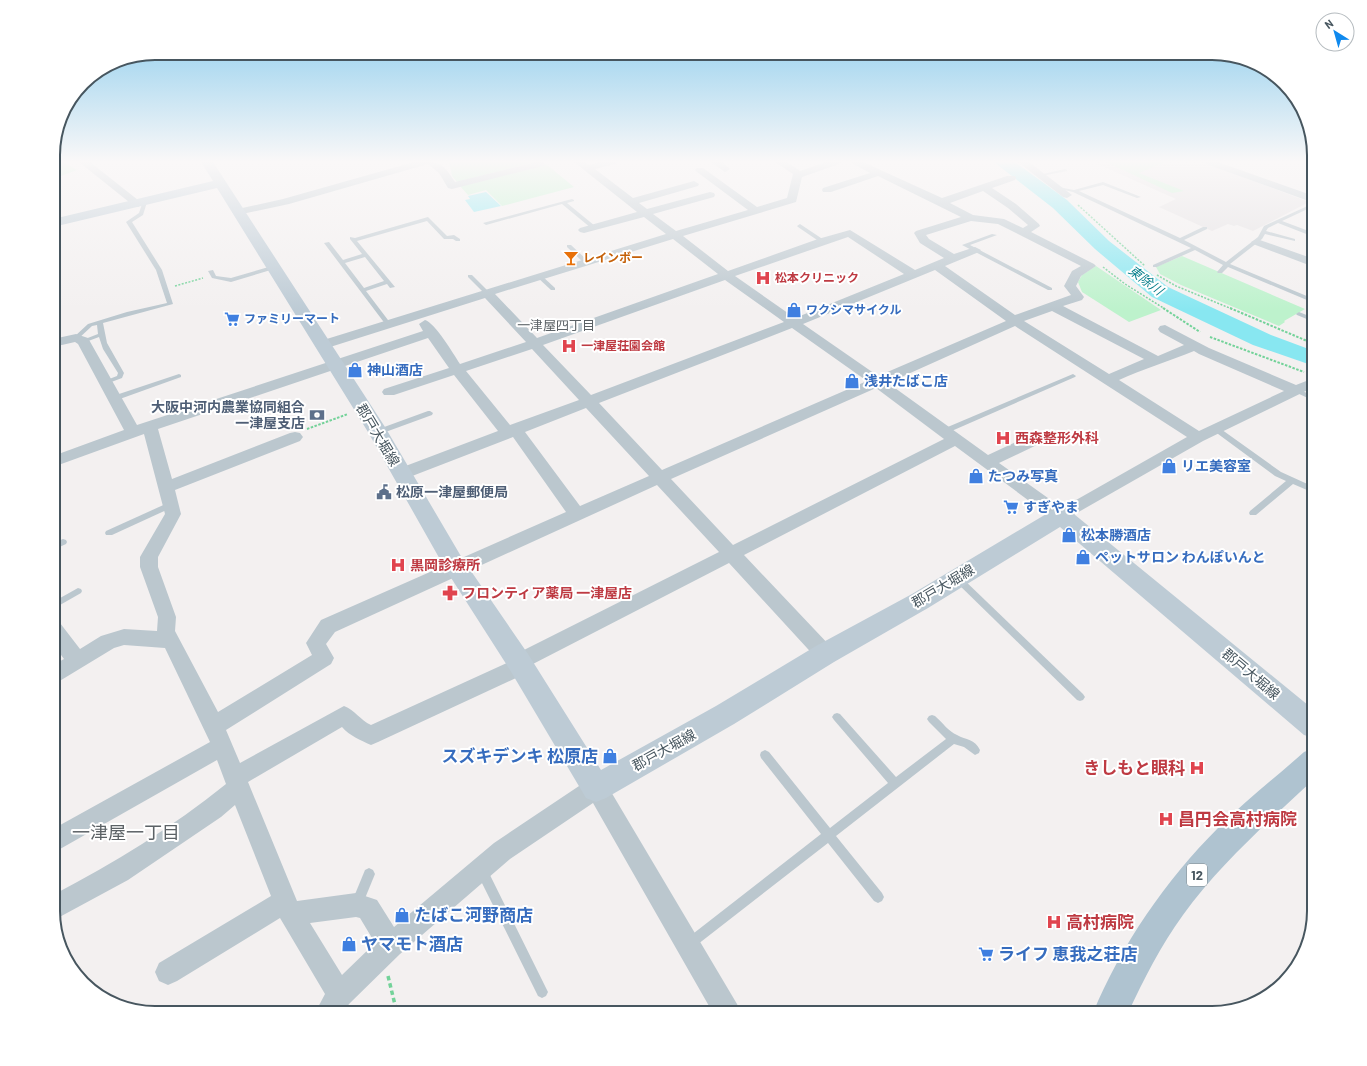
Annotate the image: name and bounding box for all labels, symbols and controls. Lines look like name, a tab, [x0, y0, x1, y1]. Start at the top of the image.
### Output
north arrow	[1315, 12, 1355, 52]
text: N	[1322, 16, 1336, 31]
bar icon: レインボー	[562, 249, 580, 267]
place label: レインボー	[583, 250, 643, 264]
water label: 東除川	[1126, 262, 1168, 299]
hospital icon: 松本クリニック	[754, 269, 772, 287]
place label: 松本クリニック	[775, 270, 859, 284]
shop icon: ワクシマサイクル	[785, 301, 803, 319]
place label: ワクシマサイクル	[806, 302, 901, 316]
supermarket icon: ファミリーマート	[223, 310, 241, 328]
place label: ファミリーマート	[244, 311, 340, 325]
district label: 一津屋四丁目	[517, 317, 595, 333]
hospital icon: 一津屋荘園会館	[560, 337, 578, 355]
place label: 一津屋荘園会館	[581, 338, 665, 352]
shop icon: 神山酒店	[346, 361, 364, 379]
place label: 神山酒店	[367, 361, 423, 378]
shop icon: 浅井たばこ店	[843, 372, 861, 390]
place label: 浅井たばこ店	[864, 372, 948, 389]
place label: 大阪中河内農業協同組合 一津屋支店	[151, 398, 305, 431]
street label: 郡戸大堀線	[353, 400, 404, 469]
bank icon: 大阪中河内農業協同組合 一津屋支店	[308, 406, 326, 424]
hospital icon: 西森整形外科	[994, 429, 1012, 447]
place label: 西森整形外科	[1015, 429, 1099, 446]
shop icon: リエ美容室	[1160, 457, 1178, 475]
place label: リエ美容室	[1181, 457, 1251, 474]
shop icon: たつみ写真	[967, 467, 985, 485]
place label: たつみ写真	[988, 467, 1058, 484]
public building icon: 松原一津屋郵便局	[375, 483, 393, 501]
place label: 松原一津屋郵便局	[396, 483, 508, 500]
supermarket icon: すぎやま	[1002, 498, 1020, 516]
place label: すぎやま	[1023, 498, 1079, 515]
shop icon: 松本勝酒店	[1060, 526, 1078, 544]
place label: 松本勝酒店	[1081, 526, 1151, 543]
shop icon: ペットサロン わんぽいんと	[1074, 548, 1092, 566]
place label: ペットサロン わんぽいんと	[1095, 548, 1266, 565]
hospital icon: 黒岡診療所	[389, 556, 407, 574]
place label: 黒岡診療所	[410, 556, 480, 573]
street label: 郡戸大堀線	[908, 560, 977, 611]
pharmacy icon: フロンティア薬局 一津屋店	[441, 584, 459, 602]
place label: フロンティア薬局 一津屋店	[462, 584, 632, 601]
street label: 郡戸大堀線	[1219, 645, 1284, 703]
street label: 郡戸大堀線	[629, 725, 698, 774]
place label: スズキデンキ 松原店	[442, 745, 598, 765]
shop icon: スズキデンキ 松原店	[601, 747, 619, 765]
place label: きしもと眼科	[1083, 757, 1185, 777]
hospital icon: きしもと眼科	[1188, 759, 1206, 777]
place label: 昌円会高村病院	[1178, 808, 1297, 828]
hospital icon: 昌円会高村病院	[1157, 810, 1175, 828]
district label: 一津屋一丁目	[72, 821, 180, 843]
road number: 12	[1187, 864, 1207, 886]
place label: たばこ河野商店	[414, 904, 533, 924]
shop icon: たばこ河野商店	[393, 906, 411, 924]
place label: 高村病院	[1066, 911, 1134, 931]
hospital icon: 高村病院	[1045, 913, 1063, 931]
place label: ヤマモト酒店	[361, 933, 463, 953]
shop icon: ヤマモト酒店	[340, 935, 358, 953]
place label: ライフ 恵我之荘店	[998, 943, 1137, 963]
supermarket icon: ライフ 恵我之荘店	[977, 945, 995, 963]

